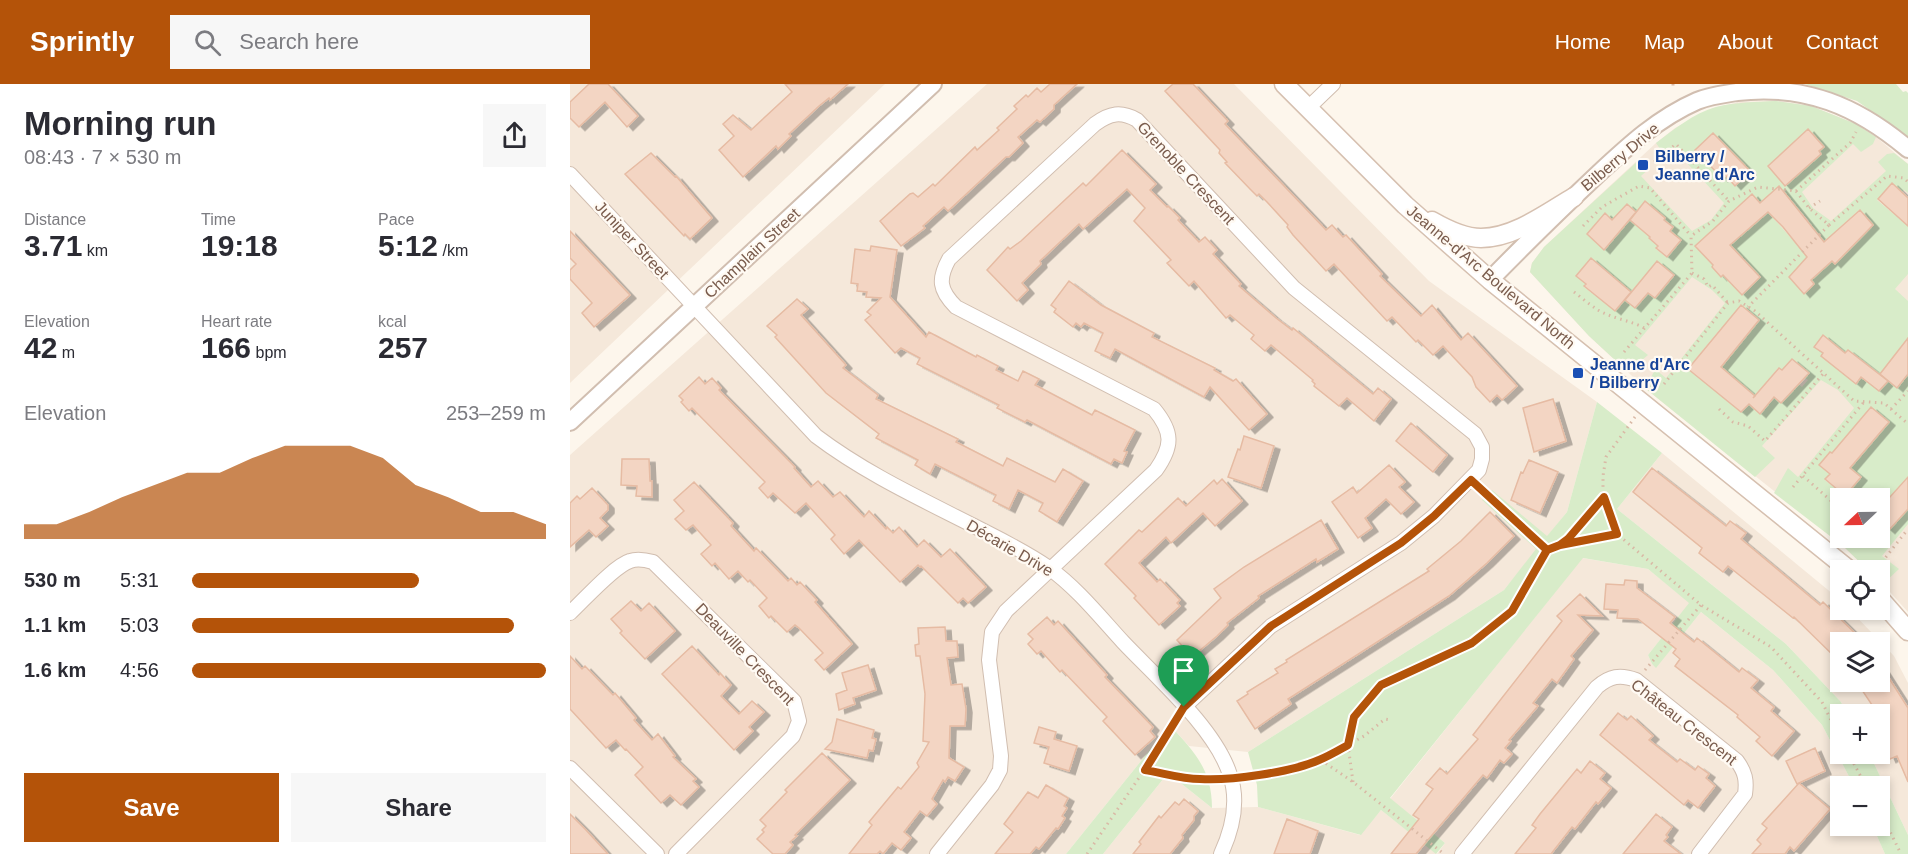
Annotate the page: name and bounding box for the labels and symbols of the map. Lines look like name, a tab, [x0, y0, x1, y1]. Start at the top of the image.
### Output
street label: Grenoble Crescent	[1134, 118, 1238, 228]
street label: Bilberry Drive	[1578, 120, 1662, 194]
place label: Bilberry / Jeanne d'Arc	[1655, 148, 1755, 183]
marker: Bilberry / Jeanne d'Arc	[1636, 158, 1650, 172]
street label: Juniper Street	[592, 198, 673, 283]
street label: Jeanne-d'Arc Boulevard North	[1404, 202, 1578, 352]
street label: Champlain Street	[701, 204, 803, 301]
place label: Jeanne d'Arc / Bilberry	[1590, 356, 1690, 391]
marker: Jeanne d'Arc / Bilberry	[1571, 366, 1585, 380]
north arrow	[1830, 488, 1890, 548]
street label: Décarie Drive	[964, 516, 1056, 580]
street label: Deauville Crescent	[692, 600, 798, 709]
pin	[1158, 645, 1209, 707]
street label: Château Crescent	[1628, 676, 1740, 769]

